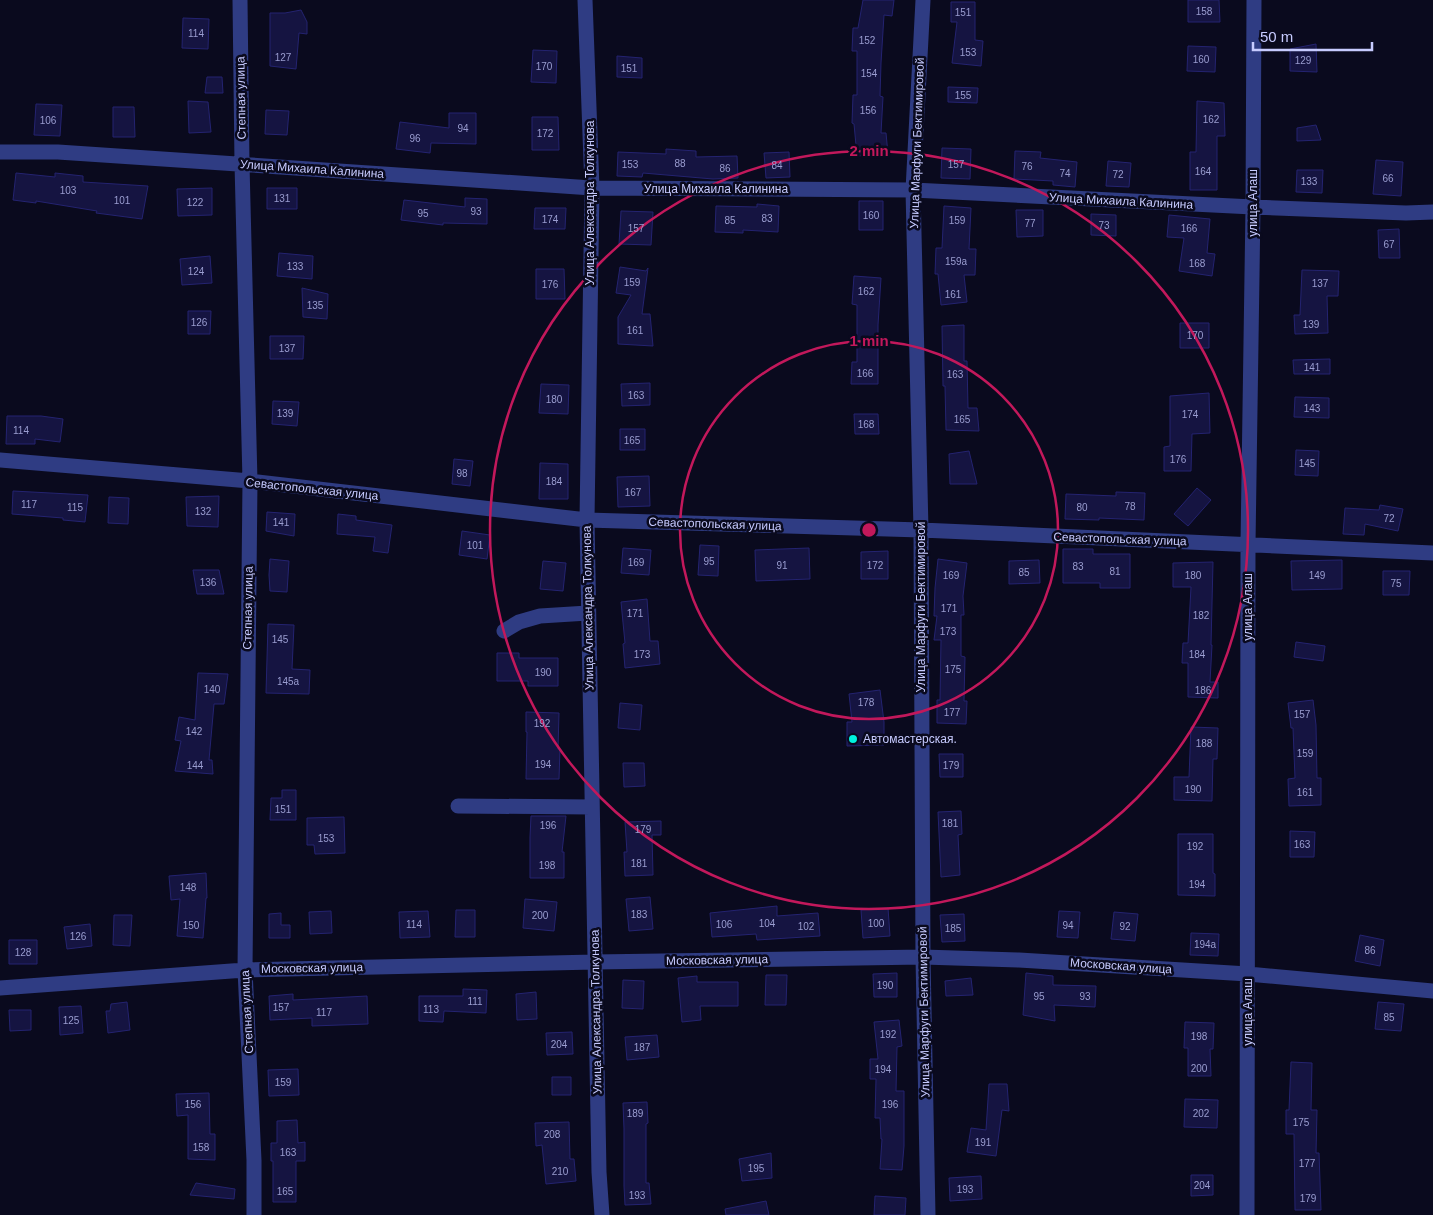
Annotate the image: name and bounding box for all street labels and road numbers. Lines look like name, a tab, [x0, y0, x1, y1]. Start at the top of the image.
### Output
street label: Степная улица	[233, 56, 249, 140]
street label: Улица Марфуги Бектимировой	[907, 57, 927, 229]
street label: Улица Александра Толкунова	[583, 120, 597, 285]
street label: Улица Михаила Калинина	[240, 157, 385, 181]
street label: улица Алаш	[1246, 169, 1260, 237]
street label: Улица Михаила Калинина	[644, 182, 789, 196]
street label: Улица Михаила Калинина	[1049, 190, 1194, 212]
street label: Севастопольская улица	[245, 475, 379, 503]
street label: Севастопольская улица	[648, 515, 782, 533]
street label: Улица Марфуги Бектимировой	[914, 521, 928, 693]
street label: Улица Александра Толкунова	[580, 525, 596, 691]
street label: Севастопольская улица	[1053, 530, 1187, 548]
street label: Степная улица	[240, 566, 256, 650]
street label: улица Алаш	[1241, 573, 1255, 641]
street label: Улица Марфуги Бектимировой	[916, 926, 932, 1098]
street label: Улица Александра Толкунова	[588, 929, 604, 1095]
street label: Московская улица	[666, 952, 768, 968]
street label: Московская улица	[1070, 955, 1173, 977]
street label: Московская улица	[261, 960, 363, 976]
street label: Степная улица	[238, 970, 256, 1054]
street label: улица Алаш	[1241, 978, 1255, 1046]

